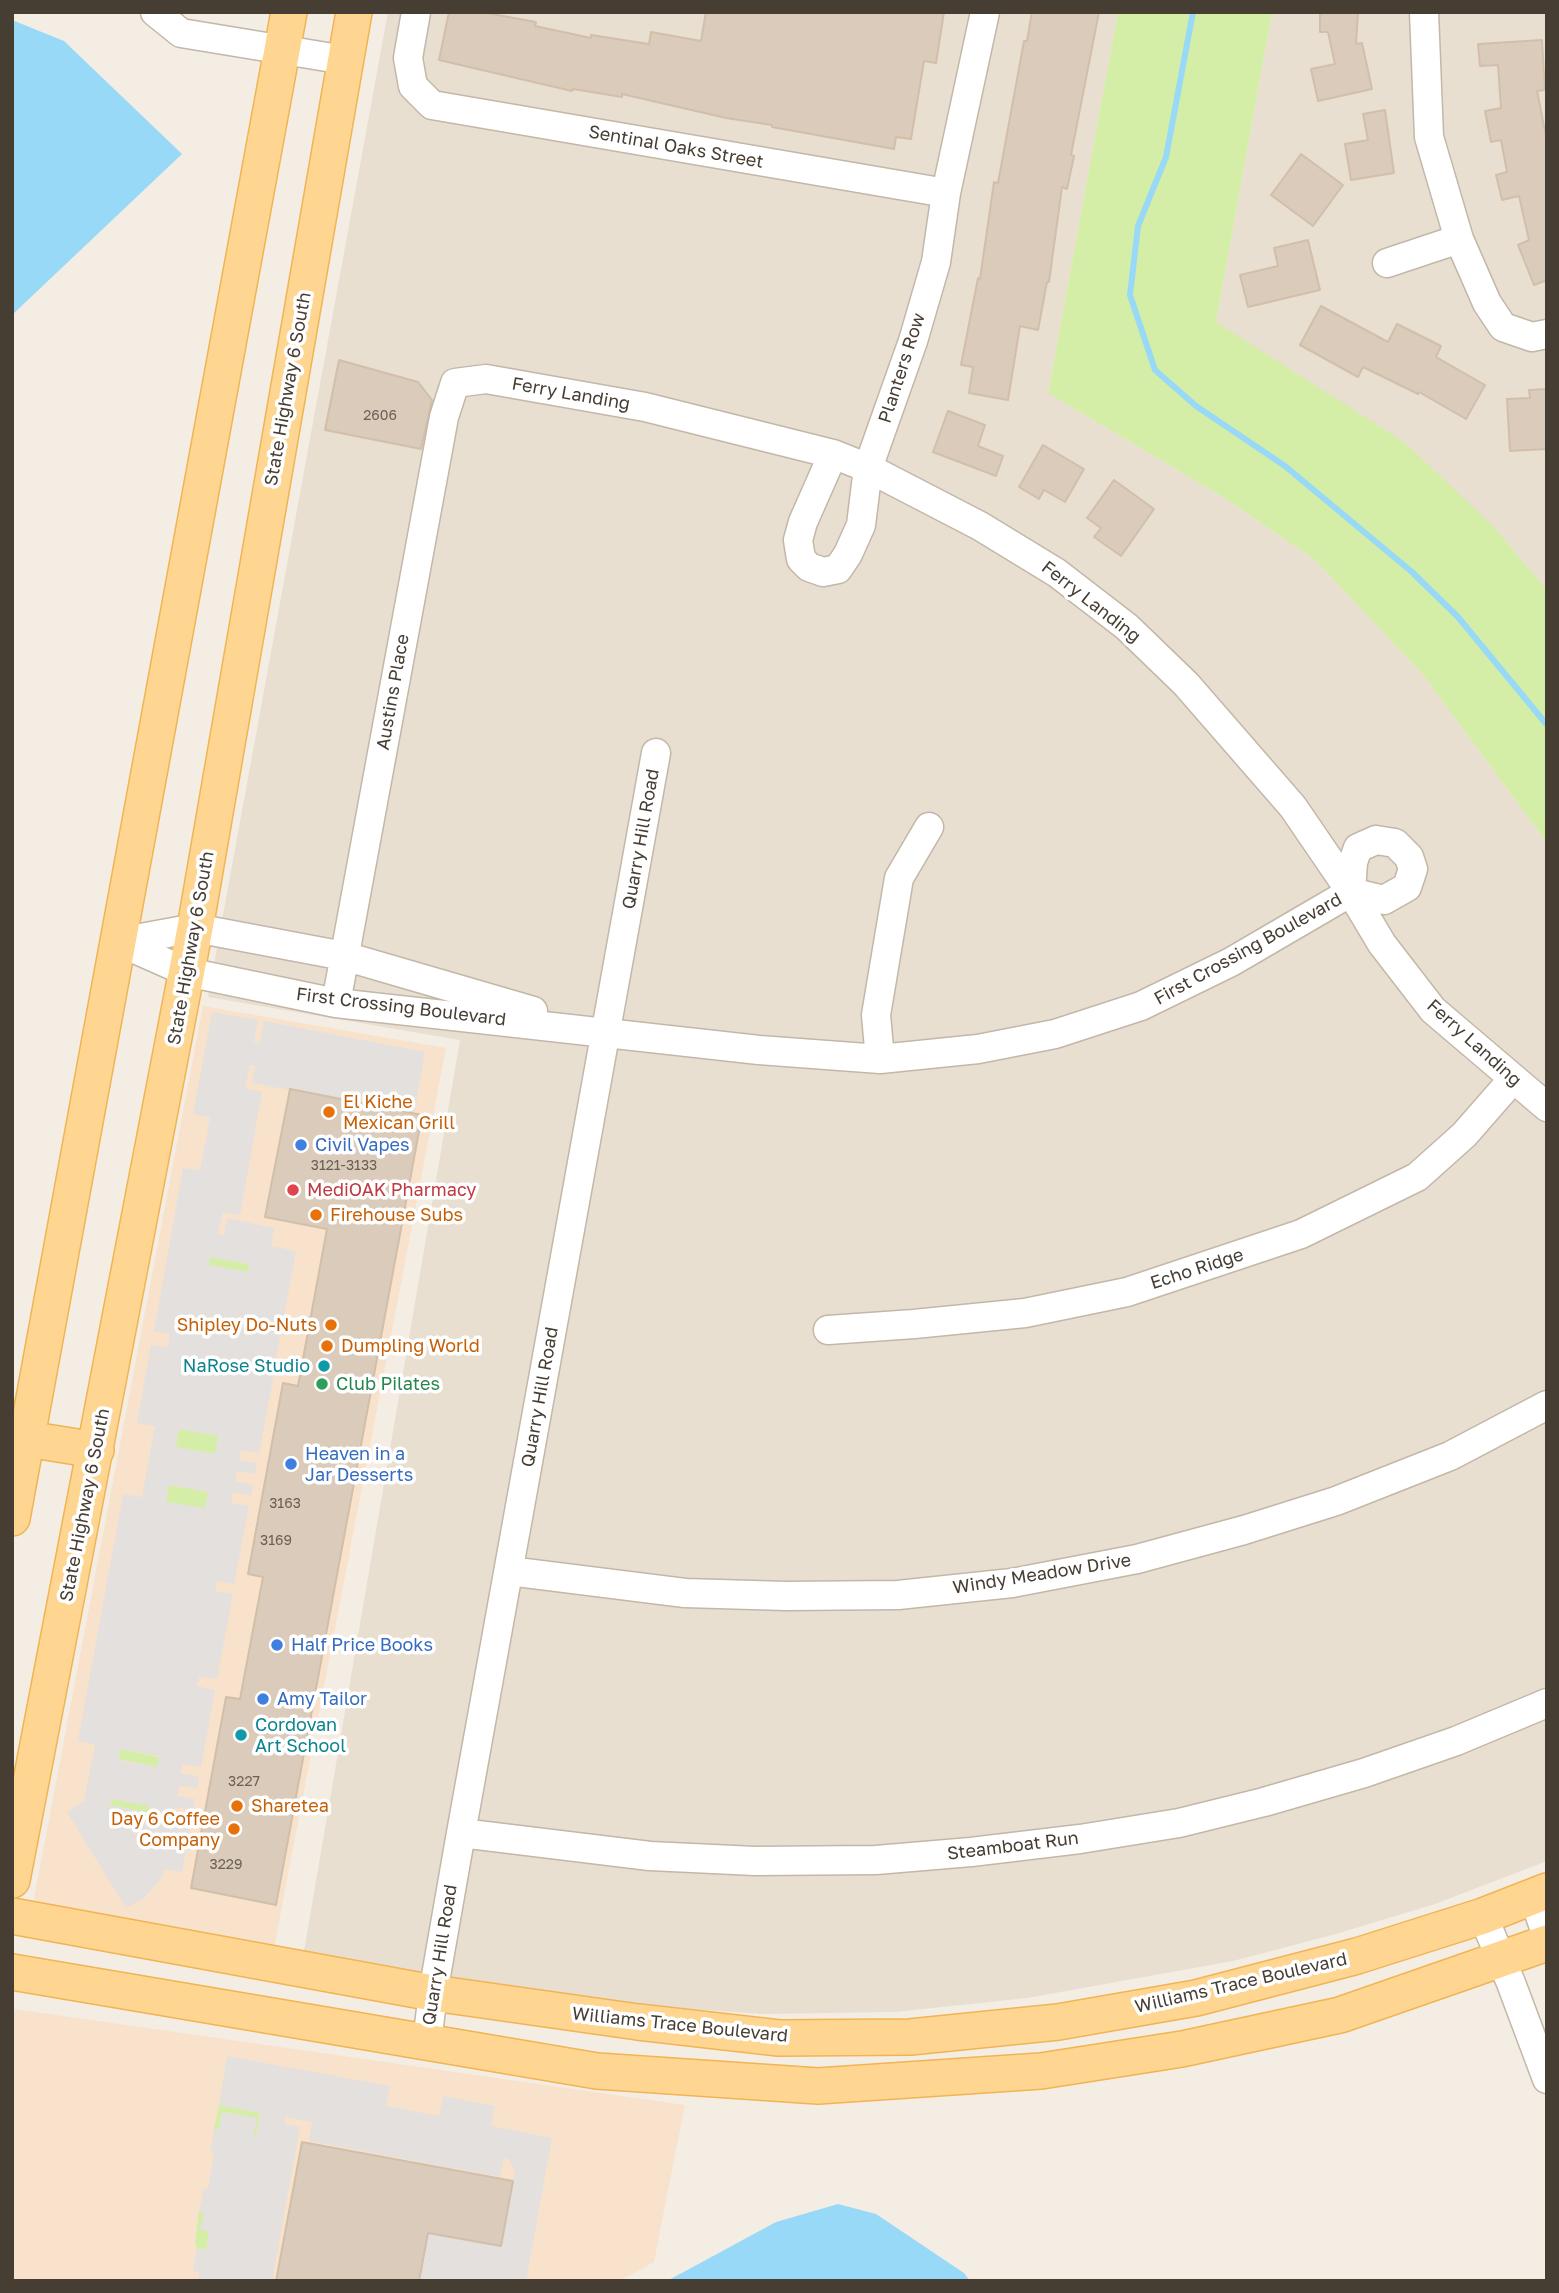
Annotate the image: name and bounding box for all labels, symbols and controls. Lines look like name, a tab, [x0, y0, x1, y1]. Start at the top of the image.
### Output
street label: Sentinal Oaks Street	[587, 121, 765, 173]
street label: State Highway 6 South	[260, 290, 316, 488]
street label: Planters Row	[874, 310, 930, 426]
street label: Ferry Landing	[510, 373, 632, 415]
house number: 2606	[363, 408, 397, 424]
street label: Ferry Landing	[1037, 557, 1145, 647]
street label: Austins Place	[372, 632, 414, 752]
street label: Quarry Hill Road	[618, 767, 664, 911]
street label: State Highway 6 South	[163, 849, 219, 1047]
street label: First Crossing Boulevard	[1150, 888, 1346, 1010]
street label: First Crossing Boulevard	[295, 983, 507, 1031]
street label: Ferry Landing	[1422, 995, 1526, 1091]
place label: El Kiche Mexican Grill	[343, 1091, 455, 1134]
marker: El Kiche Mexican Grill	[321, 1104, 337, 1120]
place label: Civil Vapes	[315, 1134, 409, 1156]
marker: Civil Vapes	[293, 1137, 309, 1153]
house number: 3121-3133	[311, 1158, 377, 1174]
place label: MediOAK Pharmacy	[307, 1179, 476, 1201]
marker: MediOAK Pharmacy	[285, 1182, 301, 1198]
place label: Firehouse Subs	[330, 1204, 463, 1226]
marker: Firehouse Subs	[308, 1207, 324, 1223]
street label: Echo Ridge	[1148, 1244, 1246, 1294]
place label: Shipley Do-Nuts	[177, 1314, 317, 1336]
marker: Shipley Do-Nuts	[323, 1317, 339, 1333]
street label: Quarry Hill Road	[517, 1325, 563, 1469]
place label: Dumpling World	[341, 1335, 480, 1357]
marker: Dumpling World	[319, 1338, 335, 1354]
place label: NaRose Studio	[183, 1355, 310, 1377]
marker: NaRose Studio	[316, 1358, 332, 1374]
place label: Club Pilates	[336, 1373, 440, 1395]
marker: Club Pilates	[314, 1376, 330, 1392]
street label: State Highway 6 South	[56, 1407, 114, 1603]
place label: Heaven in a Jar Desserts	[305, 1443, 413, 1486]
marker: Heaven in a Jar Desserts	[283, 1456, 299, 1472]
house number: 3163	[269, 1496, 301, 1512]
house number: 3169	[260, 1533, 292, 1549]
street label: Windy Meadow Drive	[951, 1549, 1133, 1599]
place label: Half Price Books	[291, 1634, 433, 1656]
marker: Half Price Books	[269, 1637, 285, 1653]
place label: Amy Tailor	[277, 1688, 367, 1710]
marker: Amy Tailor	[255, 1691, 271, 1707]
place label: Cordovan Art School	[255, 1714, 346, 1756]
marker: Cordovan Art School	[233, 1727, 249, 1743]
house number: 3227	[228, 1774, 260, 1790]
place label: Sharetea	[251, 1795, 329, 1817]
marker: Sharetea	[229, 1798, 245, 1814]
place label: Day 6 Coffee Company	[111, 1808, 220, 1850]
marker: Day 6 Coffee Company	[226, 1821, 242, 1837]
street label: Steamboat Run	[946, 1827, 1080, 1865]
house number: 3229	[210, 1857, 242, 1873]
street label: Quarry Hill Road	[418, 1883, 462, 2027]
street label: Williams Trace Boulevard	[1133, 1948, 1349, 2018]
street label: Williams Trace Boulevard	[571, 2003, 789, 2047]

